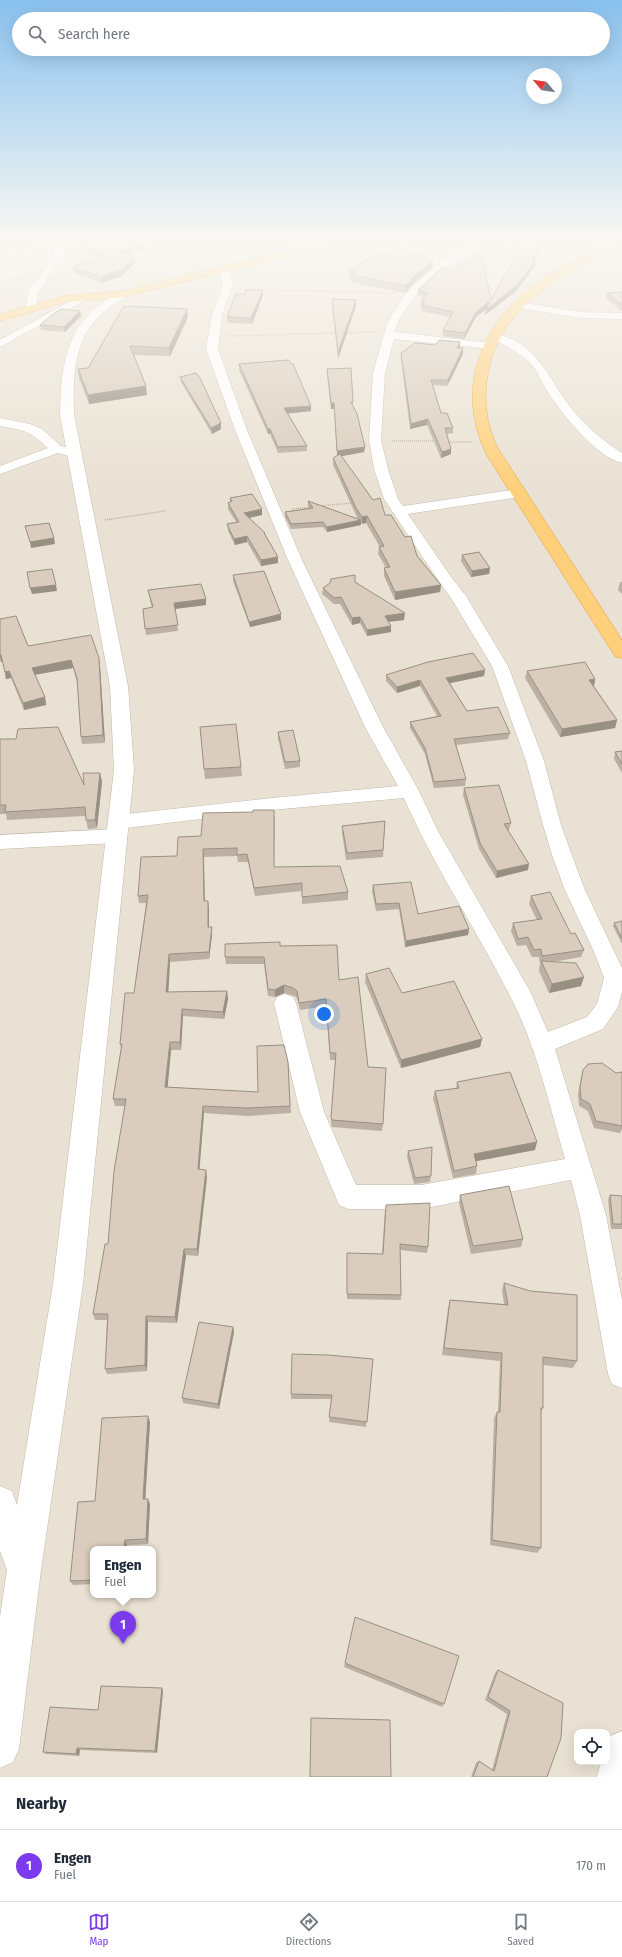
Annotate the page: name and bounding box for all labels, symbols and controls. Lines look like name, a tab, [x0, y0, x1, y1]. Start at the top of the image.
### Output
search box	[12, 12, 610, 56]
icon: search	[26, 23, 48, 45]
text: Search here	[58, 25, 130, 43]
north arrow	[526, 68, 562, 104]
your location	[314, 1004, 334, 1024]
popup	[90, 1546, 156, 1598]
text: Engen	[104, 1556, 142, 1574]
text: Fuel	[104, 1574, 126, 1589]
pin: 1	[110, 1611, 136, 1644]
map controls	[574, 1729, 610, 1765]
button: locate	[574, 1729, 610, 1765]
text: Nearby	[16, 1793, 67, 1814]
text: Engen	[54, 1849, 91, 1867]
text: 1	[26, 1858, 32, 1873]
text: 170 m	[576, 1858, 606, 1873]
text: Fuel	[54, 1867, 76, 1882]
tab: Map	[88, 1911, 110, 1948]
tab: Directions	[286, 1911, 331, 1948]
tab: Saved	[507, 1911, 534, 1948]

